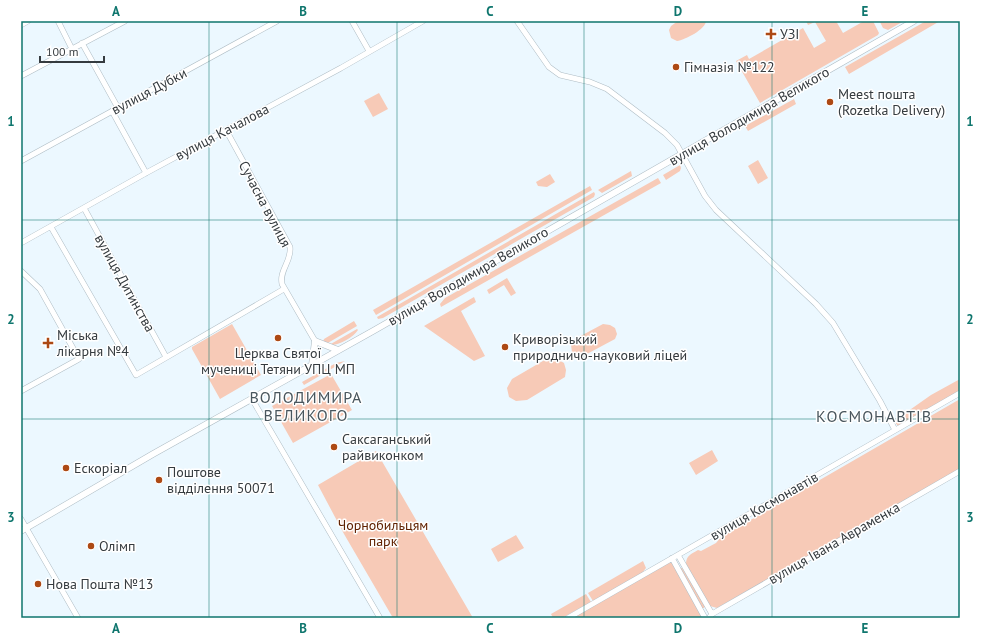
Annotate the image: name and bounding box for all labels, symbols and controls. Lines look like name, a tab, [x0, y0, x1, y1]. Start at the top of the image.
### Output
text: A	[112, 3, 120, 20]
text: B	[299, 3, 307, 20]
text: C	[486, 3, 494, 20]
text: D	[674, 3, 682, 20]
text: E	[862, 3, 869, 20]
place label: УЗІ	[780, 25, 799, 43]
marker: УЗІ	[765, 28, 777, 40]
scale bar	[40, 38, 104, 64]
text: 100 m	[46, 44, 79, 59]
place label: Гімназія №122	[684, 58, 775, 76]
marker: Гімназія №122	[671, 62, 681, 72]
street label: вулиця Володимира Великого	[666, 63, 832, 169]
street label: вулиця Дубки	[108, 64, 190, 118]
place label: Meest пошта (Rozetka Delivery)	[838, 85, 945, 119]
marker: Meest пошта (Rozetka Delivery)	[825, 97, 835, 107]
street label: вулиця Качалова	[172, 100, 272, 164]
text: 1	[7, 113, 15, 130]
text: 1	[966, 113, 974, 130]
street label: Сучасна вулиця	[235, 158, 295, 250]
street label: вулиця Володимира Великого	[385, 223, 551, 329]
street label: вулиця Дитинства	[91, 231, 159, 335]
text: 2	[7, 311, 15, 328]
text: 2	[966, 311, 974, 328]
place label: Міська лікарня №4	[56, 326, 129, 360]
place label: Криворізький природничо-науковий ліцей	[513, 330, 687, 364]
marker: Церква Святої мучениці Тетяни УПЦ МП	[273, 333, 283, 343]
marker: Міська лікарня №4	[42, 337, 54, 349]
marker: Криворізький природничо-науковий ліцей	[500, 342, 510, 352]
place label: Церква Святої мучениці Тетяни УПЦ МП	[201, 344, 355, 378]
district label: ВОЛОДИМИРА ВЕЛИКОГО	[250, 387, 362, 425]
district label: КОСМОНАВТІВ	[816, 406, 932, 426]
place label: Саксаганський райвиконком	[342, 430, 431, 464]
marker: Саксаганський райвиконком	[329, 442, 339, 452]
place label: Ескоріал	[74, 459, 127, 477]
marker: Ескоріал	[61, 463, 71, 473]
place label: Поштове відділення 50071	[167, 463, 275, 497]
street label: вулиця Космонавтів	[707, 468, 821, 544]
marker: Поштове відділення 50071	[154, 475, 164, 485]
street label: вулиця Івана Авраменка	[765, 498, 903, 588]
text: 3	[7, 509, 15, 526]
text: 3	[966, 509, 974, 526]
park label: Чорнобильцям парк	[338, 516, 428, 550]
place label: Олімп	[99, 537, 135, 555]
marker: Олімп	[86, 541, 96, 551]
place label: Нова Пошта №13	[46, 575, 153, 593]
marker: Нова Пошта №13	[33, 579, 43, 589]
text: A	[112, 620, 120, 637]
text: B	[299, 620, 307, 637]
text: C	[486, 620, 494, 637]
text: D	[674, 620, 682, 637]
text: E	[862, 620, 869, 637]

